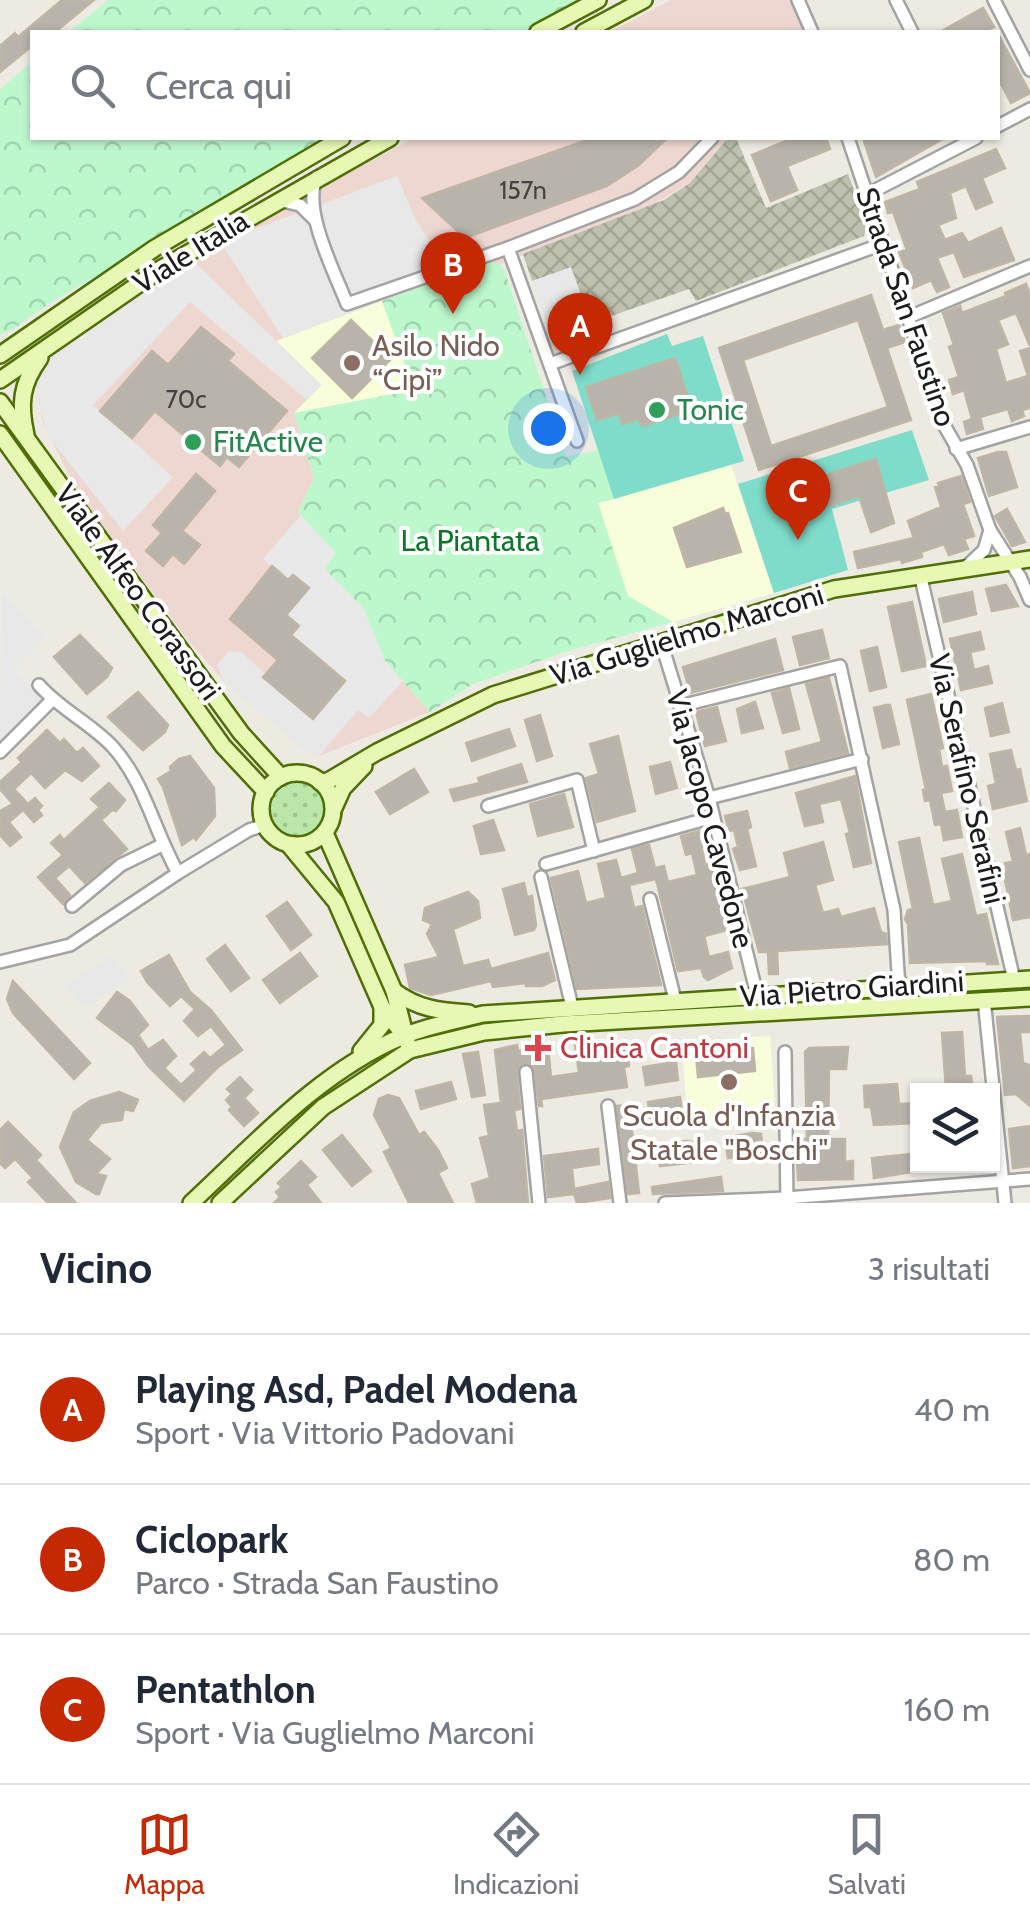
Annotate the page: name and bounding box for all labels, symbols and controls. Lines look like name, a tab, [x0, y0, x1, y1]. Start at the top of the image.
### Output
search box	[30, 30, 1000, 140]
icon: search	[65, 58, 120, 113]
text: Cerca qui	[145, 62, 292, 109]
house number: 157n	[499, 175, 547, 205]
street label: Strada San Faustino	[848, 182, 965, 431]
street label: Viale Italia	[126, 201, 256, 301]
pin: B	[420, 232, 486, 314]
pin: A	[548, 292, 612, 375]
place label: Asilo Nido “Cipì”	[372, 327, 500, 398]
marker: Asilo Nido “Cipì”	[341, 352, 363, 374]
house number: 70c	[165, 384, 207, 414]
place label: Tonic	[677, 391, 744, 428]
marker: Tonic	[646, 399, 668, 421]
your location	[523, 403, 574, 454]
place label: FitActive	[213, 423, 323, 460]
marker: FitActive	[182, 431, 204, 453]
pin: C	[766, 458, 830, 540]
street label: Viale Alfeo Corassori	[47, 476, 229, 707]
park label: La Piantata	[400, 522, 540, 559]
street label: Via Guglielmo Marconi	[546, 575, 828, 694]
street label: Via Serafino Serafini	[921, 650, 1014, 908]
street label: Via Jacopo Cavedone	[658, 686, 763, 952]
street label: Via Pietro Giardini	[739, 962, 965, 1015]
place label: Clinica Cantoni	[560, 1029, 749, 1066]
marker: Clinica Cantoni	[525, 1035, 551, 1061]
marker: Scuola d'Infanzia Statale "Boschi"	[718, 1071, 740, 1093]
map controls	[910, 1083, 1000, 1173]
button: layers	[910, 1083, 1000, 1173]
place label: Scuola d'Infanzia Statale "Boschi"	[622, 1097, 836, 1168]
text: Vicino	[40, 1242, 152, 1294]
text: 3 risultati	[868, 1249, 990, 1288]
text: Playing Asd, Padel Modena	[135, 1366, 577, 1413]
text: A	[62, 1390, 83, 1429]
text: 40 m	[914, 1390, 990, 1429]
text: Sport · Via Vittorio Padovani	[135, 1413, 514, 1452]
text: Ciclopark	[135, 1516, 288, 1563]
text: B	[62, 1540, 83, 1579]
text: 80 m	[913, 1540, 990, 1579]
text: Parco · Strada San Faustino	[135, 1563, 499, 1602]
text: Pentathlon	[135, 1666, 316, 1713]
text: C	[63, 1690, 82, 1729]
text: 160 m	[904, 1690, 990, 1729]
text: Sport · Via Guglielmo Marconi	[135, 1713, 535, 1752]
tab: Mappa	[124, 1807, 205, 1901]
tab: Indicazioni	[453, 1807, 579, 1901]
tab: Salvati	[828, 1807, 906, 1901]

